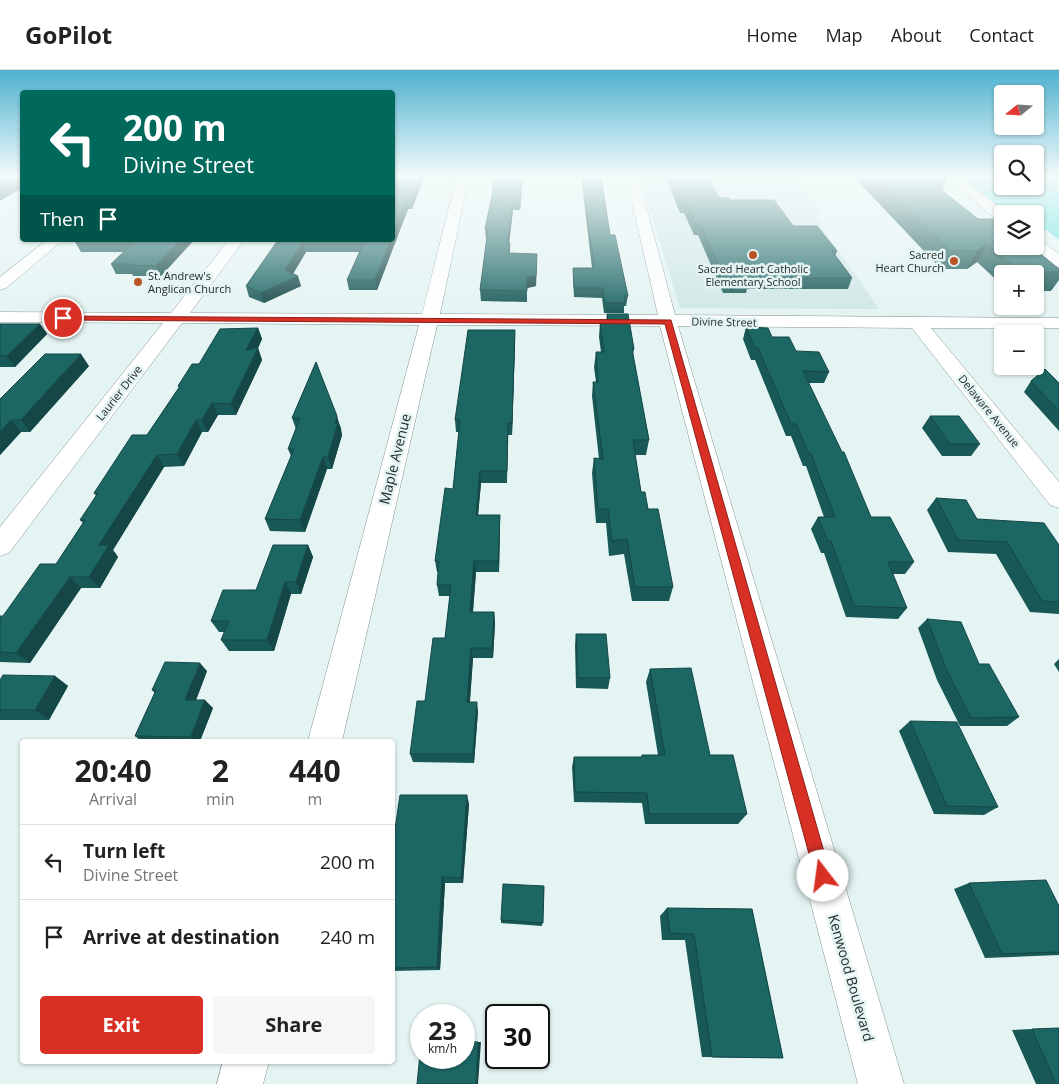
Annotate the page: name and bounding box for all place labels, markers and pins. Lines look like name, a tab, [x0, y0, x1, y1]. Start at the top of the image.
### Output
place label: Sacred Heart Church	[875, 247, 944, 275]
marker: Sacred Heart Catholic Elementary School	[747, 249, 759, 261]
marker: Sacred Heart Church	[948, 255, 960, 267]
place label: Sacred Heart Catholic Elementary School	[698, 261, 808, 289]
place label: St. Andrew's Anglican Church	[148, 268, 231, 296]
marker: St. Andrew's Anglican Church	[132, 276, 144, 288]
pin	[42, 297, 84, 339]

